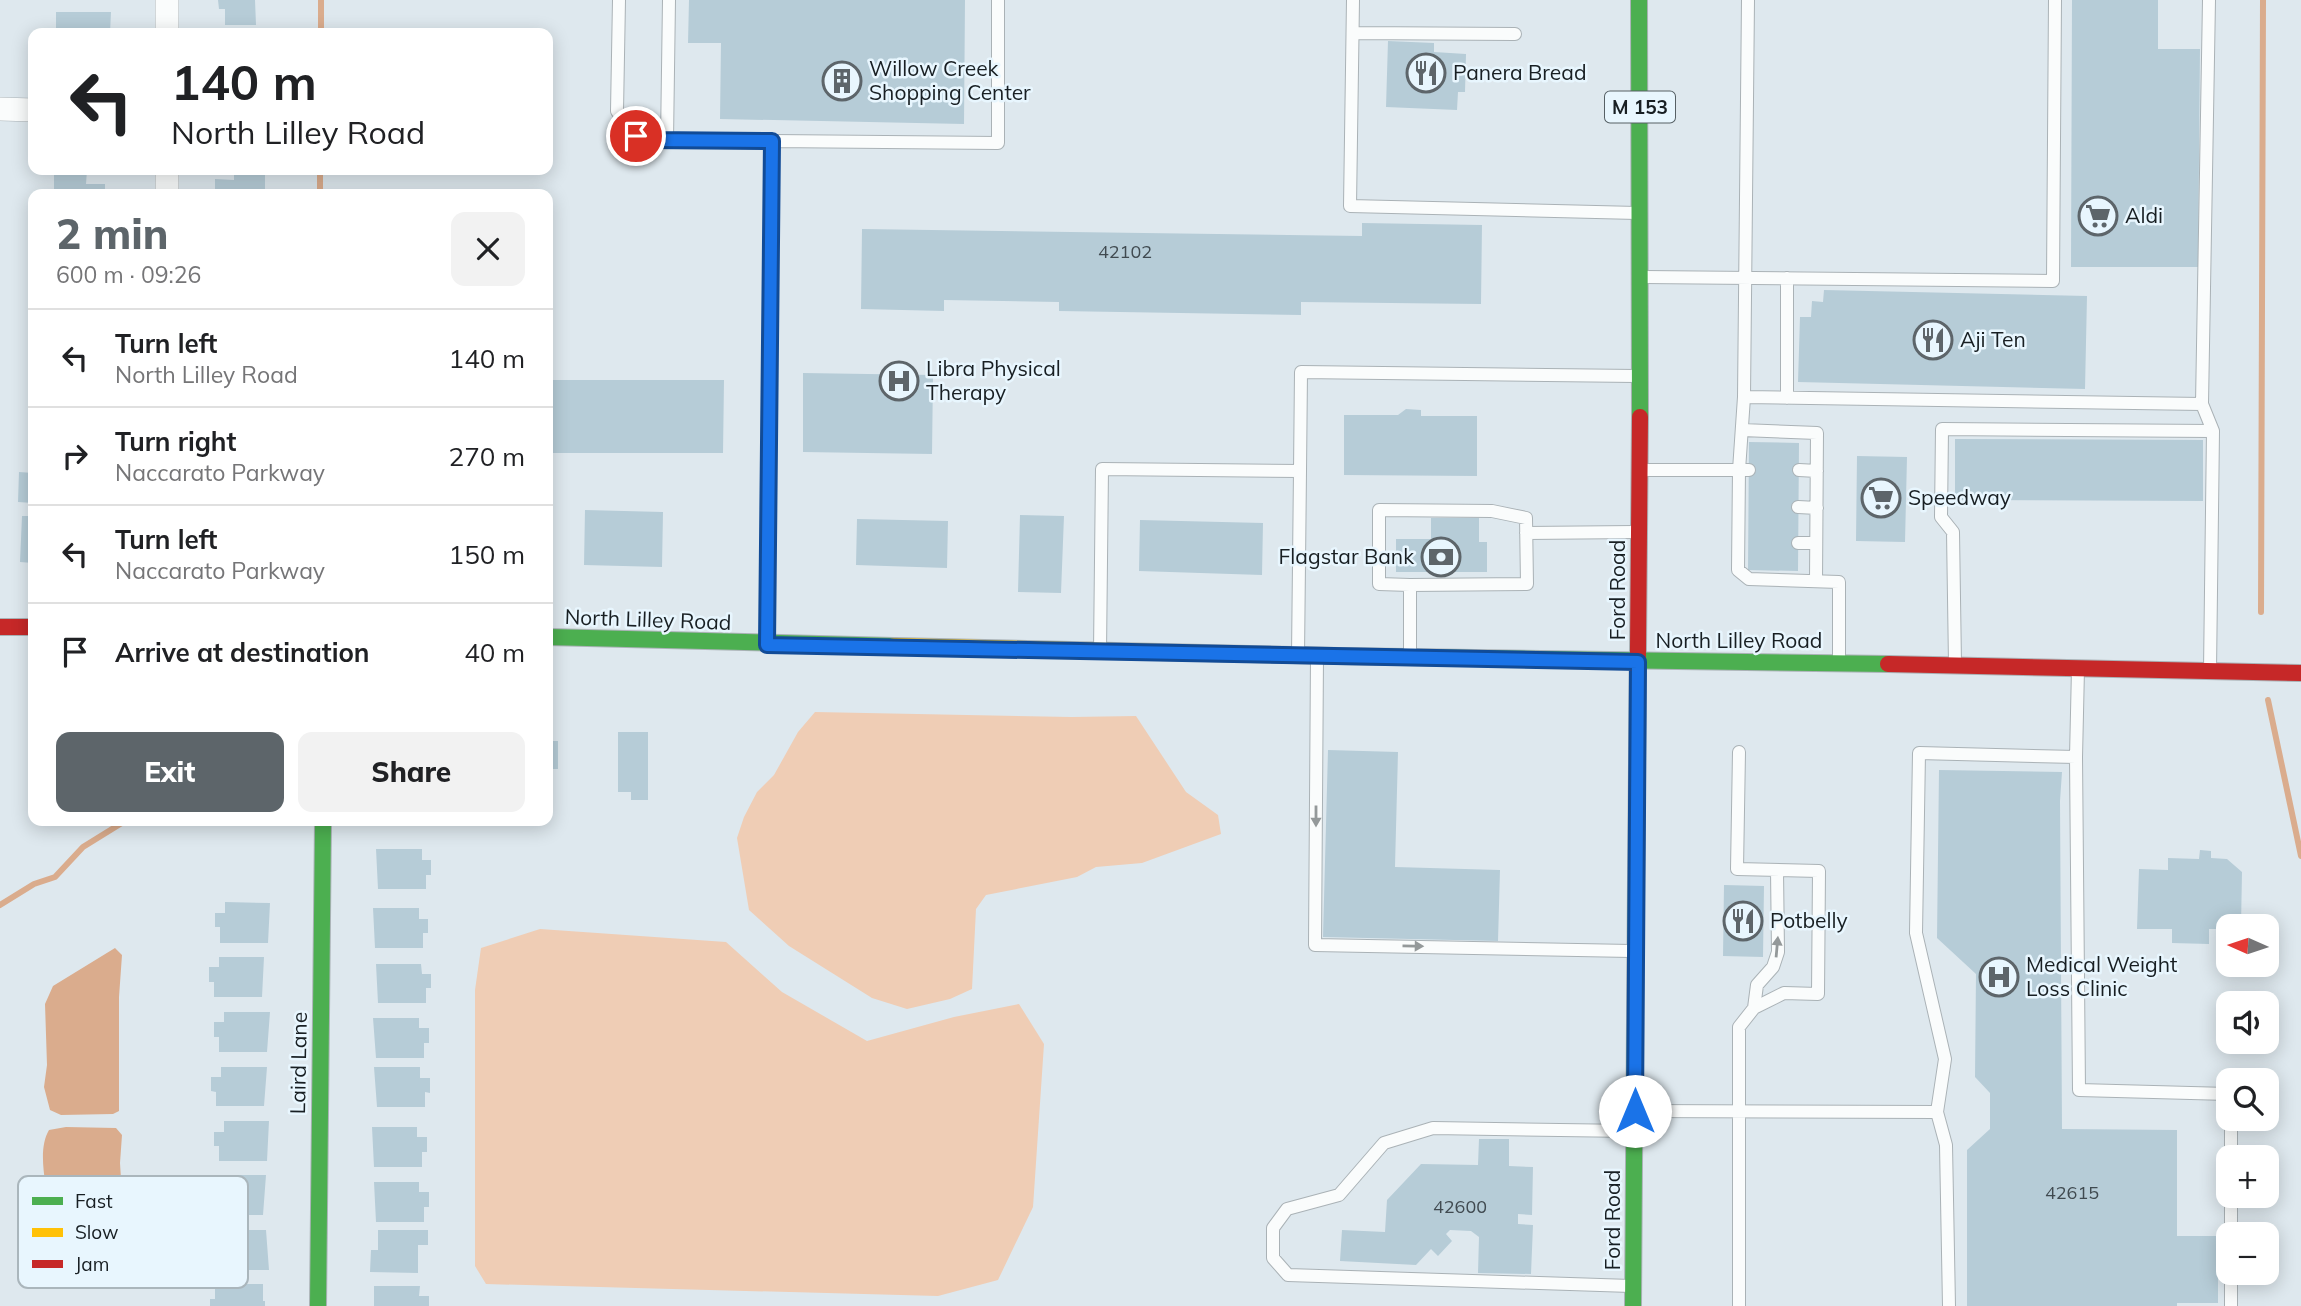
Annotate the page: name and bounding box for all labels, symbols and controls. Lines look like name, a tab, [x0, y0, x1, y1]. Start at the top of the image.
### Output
text: 140 m	[171, 51, 317, 112]
restaurant icon: Panera Bread	[1405, 52, 1447, 94]
place label: Willow Creek Shopping Center	[869, 55, 1031, 105]
icon: left	[56, 56, 147, 147]
place label: Panera Bread	[1453, 59, 1587, 85]
building icon: Willow Creek Shopping Center	[821, 60, 863, 102]
road number: M 153	[1605, 92, 1675, 122]
pin	[606, 106, 666, 166]
text: North Lilley Road	[171, 112, 425, 152]
icon: arrive	[617, 117, 655, 155]
supermarket icon: Aldi	[2077, 195, 2119, 237]
place label: Aldi	[2125, 202, 2163, 228]
text: 2 min	[56, 207, 169, 260]
button: close	[451, 212, 525, 286]
house number: 42102	[1098, 240, 1152, 263]
text: 600 m · 09:26	[56, 260, 201, 289]
restaurant icon: Aji Ten	[1912, 319, 1954, 361]
place label: Aji Ten	[1960, 326, 2026, 352]
text: Turn left	[115, 327, 217, 360]
icon: left	[56, 339, 94, 377]
text: 140 m	[449, 342, 525, 375]
place label: Libra Physical Therapy	[926, 355, 1061, 405]
text: North Lilley Road	[115, 360, 298, 389]
hospital icon: Libra Physical Therapy	[878, 360, 920, 402]
text: Turn right	[115, 425, 236, 458]
icon: right	[56, 437, 94, 475]
text: 270 m	[449, 440, 525, 473]
text: Naccarato Parkway	[115, 458, 325, 487]
supermarket icon: Speedway	[1860, 477, 1902, 519]
place label: Speedway	[1908, 484, 2011, 510]
text: Turn left	[115, 523, 217, 556]
icon: left	[56, 535, 94, 573]
bank icon: Flagstar Bank	[1420, 536, 1462, 578]
text: 150 m	[449, 538, 525, 571]
street label: Ford Road	[1604, 540, 1630, 640]
place label: Flagstar Bank	[1279, 543, 1414, 569]
text: Naccarato Parkway	[115, 556, 325, 585]
street label: North Lilley Road	[564, 603, 732, 635]
street label: North Lilley Road	[1656, 627, 1822, 653]
icon: arrive	[56, 633, 94, 671]
text: Arrive at destination	[115, 636, 370, 669]
text: 40 m	[464, 636, 525, 669]
button: Exit	[56, 732, 284, 812]
button: Share	[298, 732, 525, 812]
one-way arrow	[1310, 805, 1322, 827]
restaurant icon: Potbelly	[1722, 900, 1764, 942]
place label: Potbelly	[1770, 907, 1848, 933]
north arrow	[2216, 914, 2278, 976]
map controls	[2216, 914, 2279, 1285]
one-way arrow	[1772, 936, 1783, 958]
one-way arrow	[1402, 941, 1424, 952]
place label: Medical Weight Loss Clinic	[2026, 951, 2177, 1001]
hospital icon: Medical Weight Loss Clinic	[1978, 956, 2020, 998]
button: sound	[2216, 991, 2279, 1054]
street label: Laird Lane	[284, 1012, 312, 1114]
button: search	[2216, 1068, 2279, 1131]
position arrow	[1598, 1074, 1672, 1148]
button: +	[2216, 1145, 2279, 1208]
street label: Ford Road	[1599, 1170, 1625, 1270]
legend	[18, 1176, 248, 1288]
house number: 42615	[2045, 1181, 2099, 1204]
text: Fast	[75, 1189, 113, 1213]
house number: 42600	[1433, 1195, 1487, 1218]
text: Slow	[75, 1220, 119, 1244]
button: −	[2216, 1222, 2279, 1285]
text: Jam	[75, 1252, 109, 1276]

